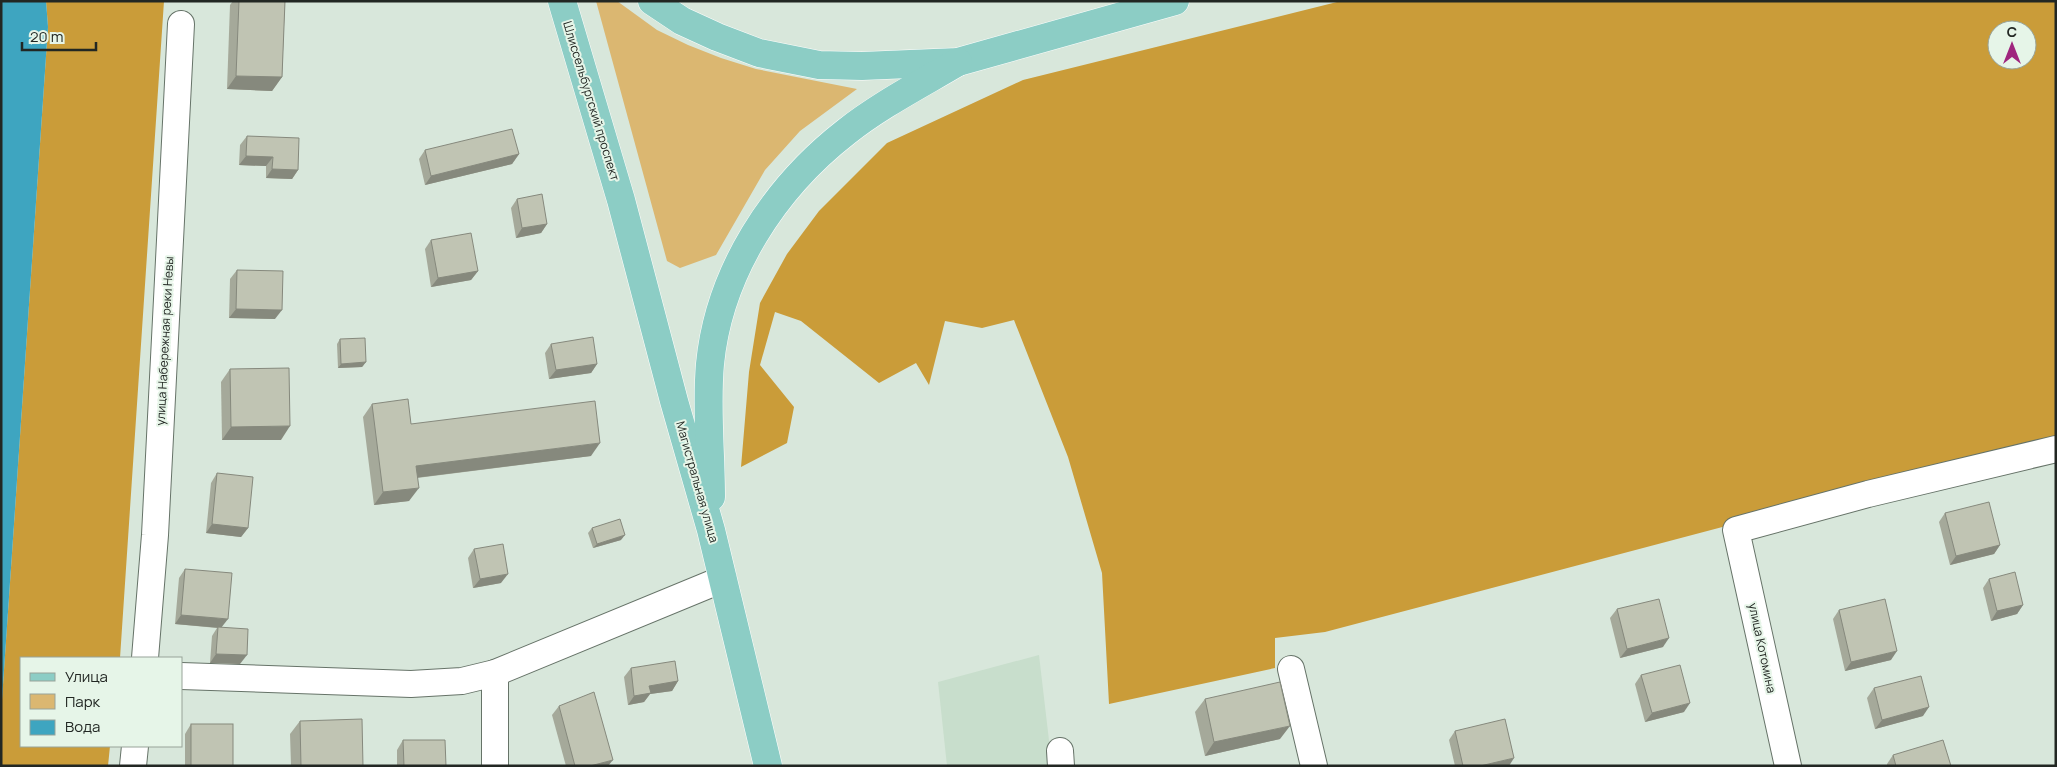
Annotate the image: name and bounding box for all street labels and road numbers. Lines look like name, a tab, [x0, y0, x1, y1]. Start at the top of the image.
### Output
street label: Шлиссельбургский проспект	[559, 19, 624, 183]
street label: улица Набережная реки Невы	[152, 256, 177, 426]
street label: Магистральная улица	[672, 419, 723, 544]
street label: улица Котомина	[1745, 601, 1780, 695]

